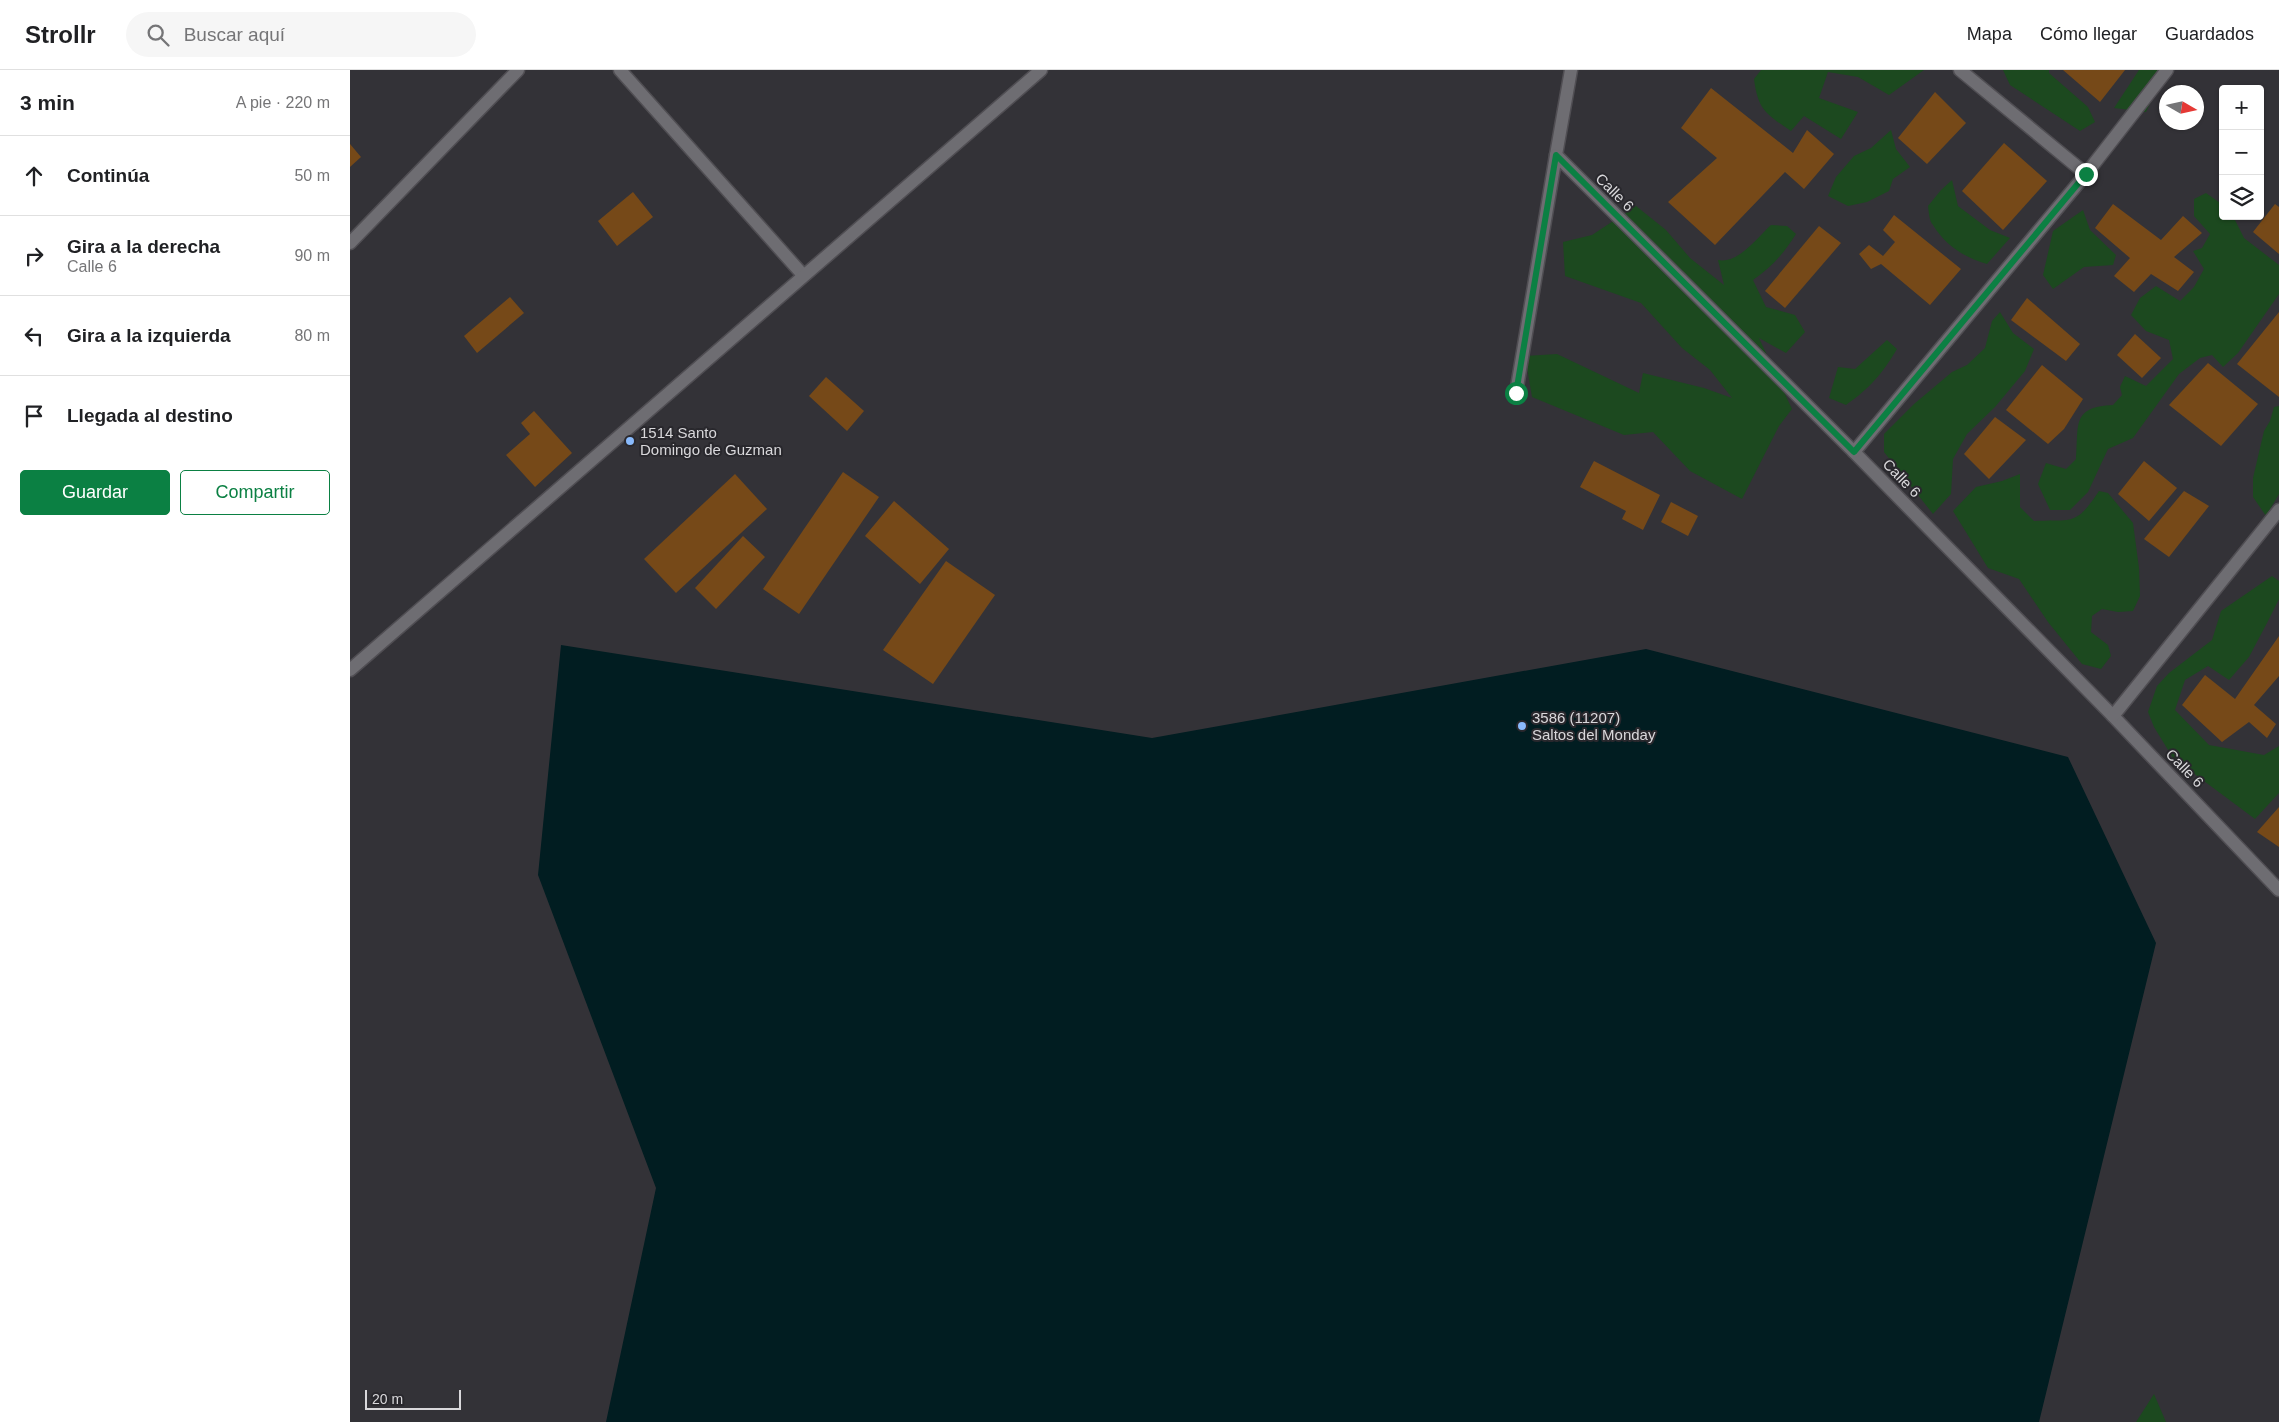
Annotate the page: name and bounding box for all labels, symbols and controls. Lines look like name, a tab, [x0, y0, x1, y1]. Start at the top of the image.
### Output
search box	[126, 12, 476, 57]
text: Strollr	[25, 21, 96, 48]
icon: search	[144, 21, 172, 49]
text: Buscar aquí	[184, 24, 285, 45]
text: Mapa	[1967, 24, 2012, 44]
text: Cómo llegar	[2040, 24, 2137, 44]
text: Guardados	[2165, 24, 2254, 44]
north arrow	[2159, 85, 2204, 130]
map controls	[2219, 85, 2264, 220]
button: +	[2219, 85, 2264, 130]
text: 3 min	[20, 91, 75, 114]
text: A pie · 220 m	[236, 94, 330, 111]
button: −	[2219, 130, 2264, 175]
icon: ahead	[20, 162, 48, 190]
route end	[2075, 163, 2098, 186]
text: Continúa	[67, 165, 149, 186]
text: 50 m	[294, 167, 330, 184]
street label: Calle 6	[1592, 169, 1638, 215]
button: layers	[2219, 175, 2264, 220]
text: Gira a la derecha	[67, 236, 220, 257]
icon: right	[20, 242, 48, 270]
text: 90 m	[294, 247, 330, 264]
text: Calle 6	[67, 258, 117, 275]
icon: left	[20, 322, 48, 350]
text: Gira a la izquierda	[67, 325, 231, 346]
text: 80 m	[294, 327, 330, 344]
route start	[1505, 382, 1528, 405]
icon: arrive	[20, 402, 48, 430]
text: Llegada al destino	[67, 405, 233, 426]
place label: 1514 Santo Domingo de Guzman	[640, 424, 782, 458]
marker: 1514 Santo Domingo de Guzman	[624, 435, 636, 447]
street label: Calle 6	[1880, 455, 1924, 501]
button: Guardar	[20, 470, 170, 515]
button: Compartir	[180, 470, 330, 515]
place label: 3586 (11207) Saltos del Monday	[1532, 709, 1656, 743]
marker: 3586 (11207) Saltos del Monday	[1516, 720, 1528, 732]
street label: Calle 6	[2163, 745, 2207, 791]
scale bar	[365, 1387, 461, 1410]
text: 20 m	[372, 1391, 403, 1407]

